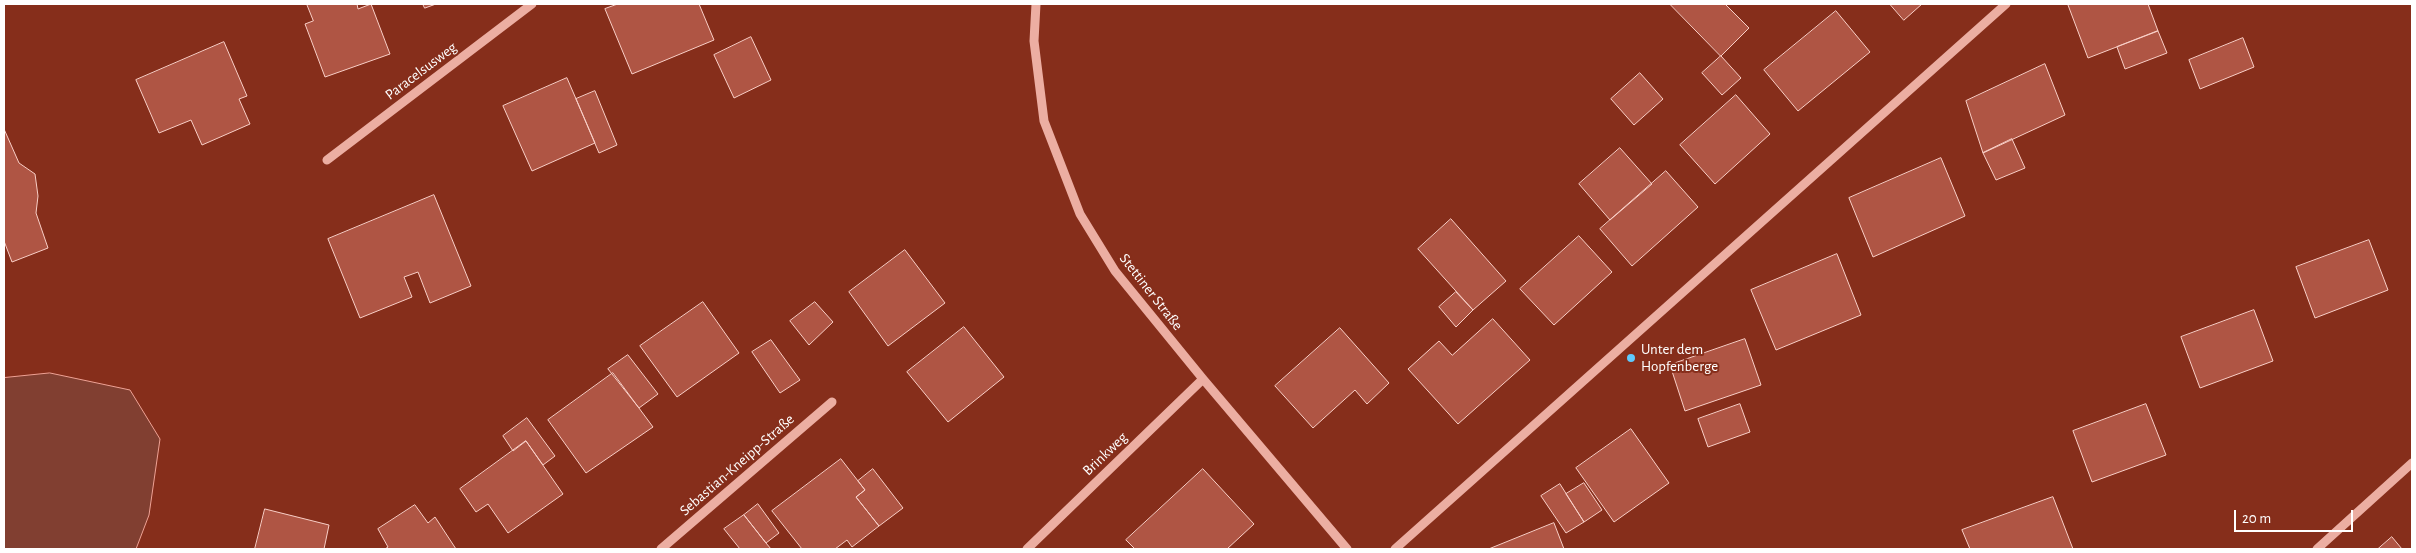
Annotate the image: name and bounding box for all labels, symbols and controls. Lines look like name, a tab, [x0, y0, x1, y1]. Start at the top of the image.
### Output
street label: Paracelsusweg	[382, 38, 460, 104]
street label: Stettiner Straße	[1115, 250, 1187, 334]
place label: Unter dem Hopfenberge	[1641, 340, 1718, 375]
marker: Unter dem Hopfenberge	[1625, 352, 1637, 364]
street label: Sebastian-Kneipp-Straße	[676, 410, 798, 520]
street label: Brinkweg	[1079, 428, 1131, 480]
scale bar	[2236, 500, 2355, 532]
text: 20 m	[2242, 511, 2271, 526]

